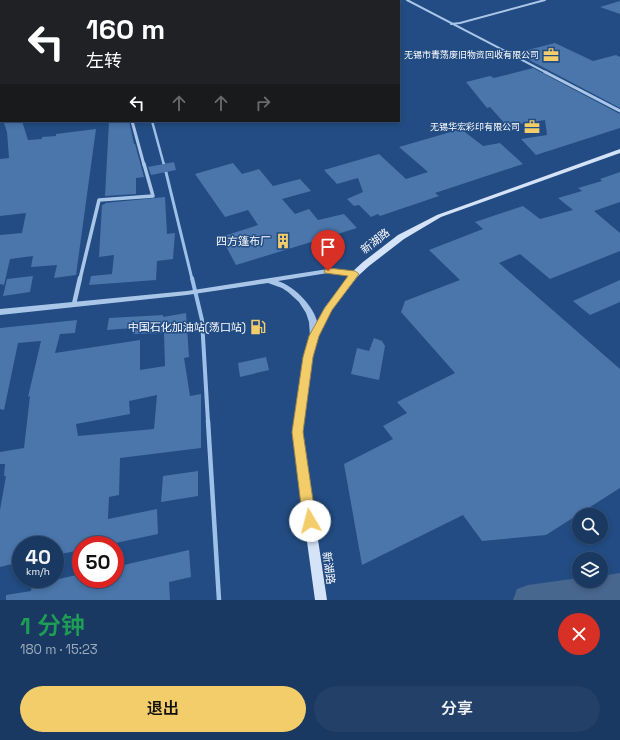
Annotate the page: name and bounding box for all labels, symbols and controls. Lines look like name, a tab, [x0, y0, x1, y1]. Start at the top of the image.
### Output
text: 160 m	[86, 11, 165, 47]
icon: left	[20, 16, 72, 68]
office icon: 无锡市青荡废旧物资回收有限公司	[542, 46, 560, 64]
text: 左转	[86, 49, 122, 72]
place label: 无锡市青荡废旧物资回收有限公司	[404, 49, 539, 61]
icon: left	[126, 92, 148, 114]
icon: ahead	[168, 92, 190, 114]
icon: ahead	[210, 92, 232, 114]
icon: right	[252, 92, 274, 114]
office icon: 无锡华宏彩印有限公司	[523, 118, 541, 136]
place label: 无锡华宏彩印有限公司	[430, 121, 520, 133]
street label: 新湖路	[358, 225, 392, 257]
pin	[311, 230, 345, 271]
building icon: 四方篷布厂	[274, 232, 292, 250]
place label: 四方篷布厂	[216, 234, 271, 248]
icon: arrive	[317, 236, 339, 258]
fuel station icon: 中国石化加油站(荡口站)	[249, 318, 267, 336]
place label: 中国石化加油站(荡口站)	[128, 320, 246, 334]
position arrow	[289, 500, 331, 542]
map controls	[572, 508, 608, 588]
button: search	[572, 508, 608, 544]
speed limit sign: 50	[72, 536, 124, 588]
text: 40	[25, 544, 51, 570]
street label: 新湖路	[320, 551, 338, 585]
button: layers	[572, 552, 608, 588]
text: km/h	[26, 565, 50, 578]
text: 1 分钟	[20, 610, 85, 641]
button: close	[558, 613, 600, 655]
text: 180 m · 15:23	[20, 641, 98, 658]
button: 退出	[20, 686, 306, 732]
button: 分享	[314, 686, 600, 732]

